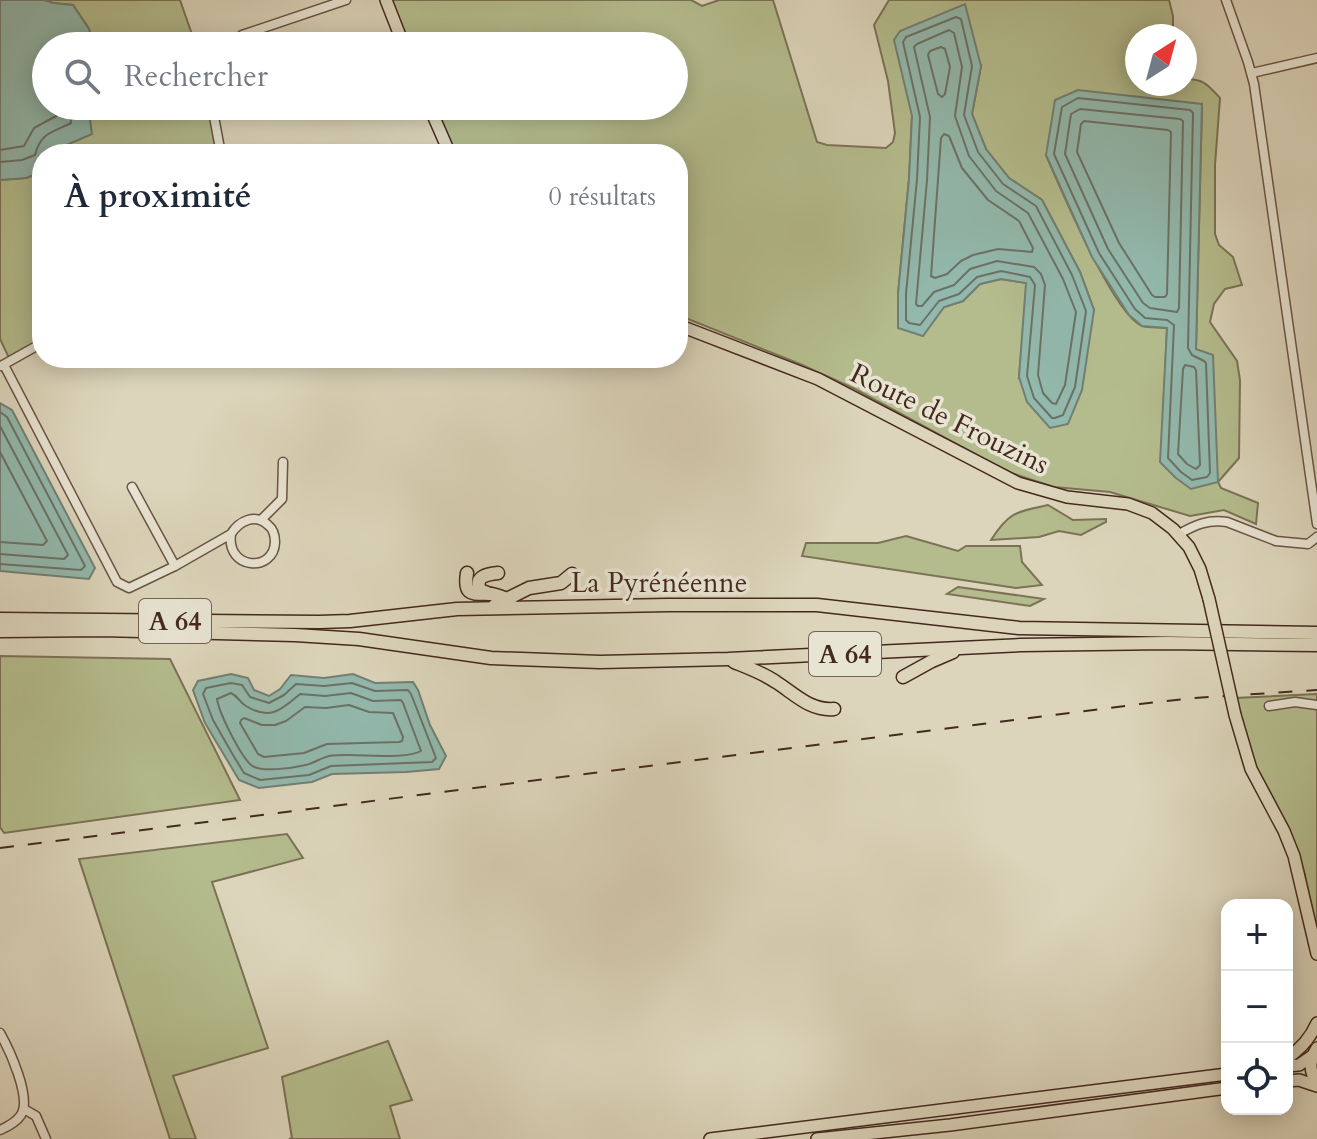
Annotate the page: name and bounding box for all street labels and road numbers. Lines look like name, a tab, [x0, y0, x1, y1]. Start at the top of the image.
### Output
street label: Route de Frouzins	[844, 354, 1055, 483]
street label: La Pyrénéenne	[571, 564, 747, 602]
road number: A 64	[139, 599, 211, 643]
road number: A 64	[809, 632, 881, 676]

